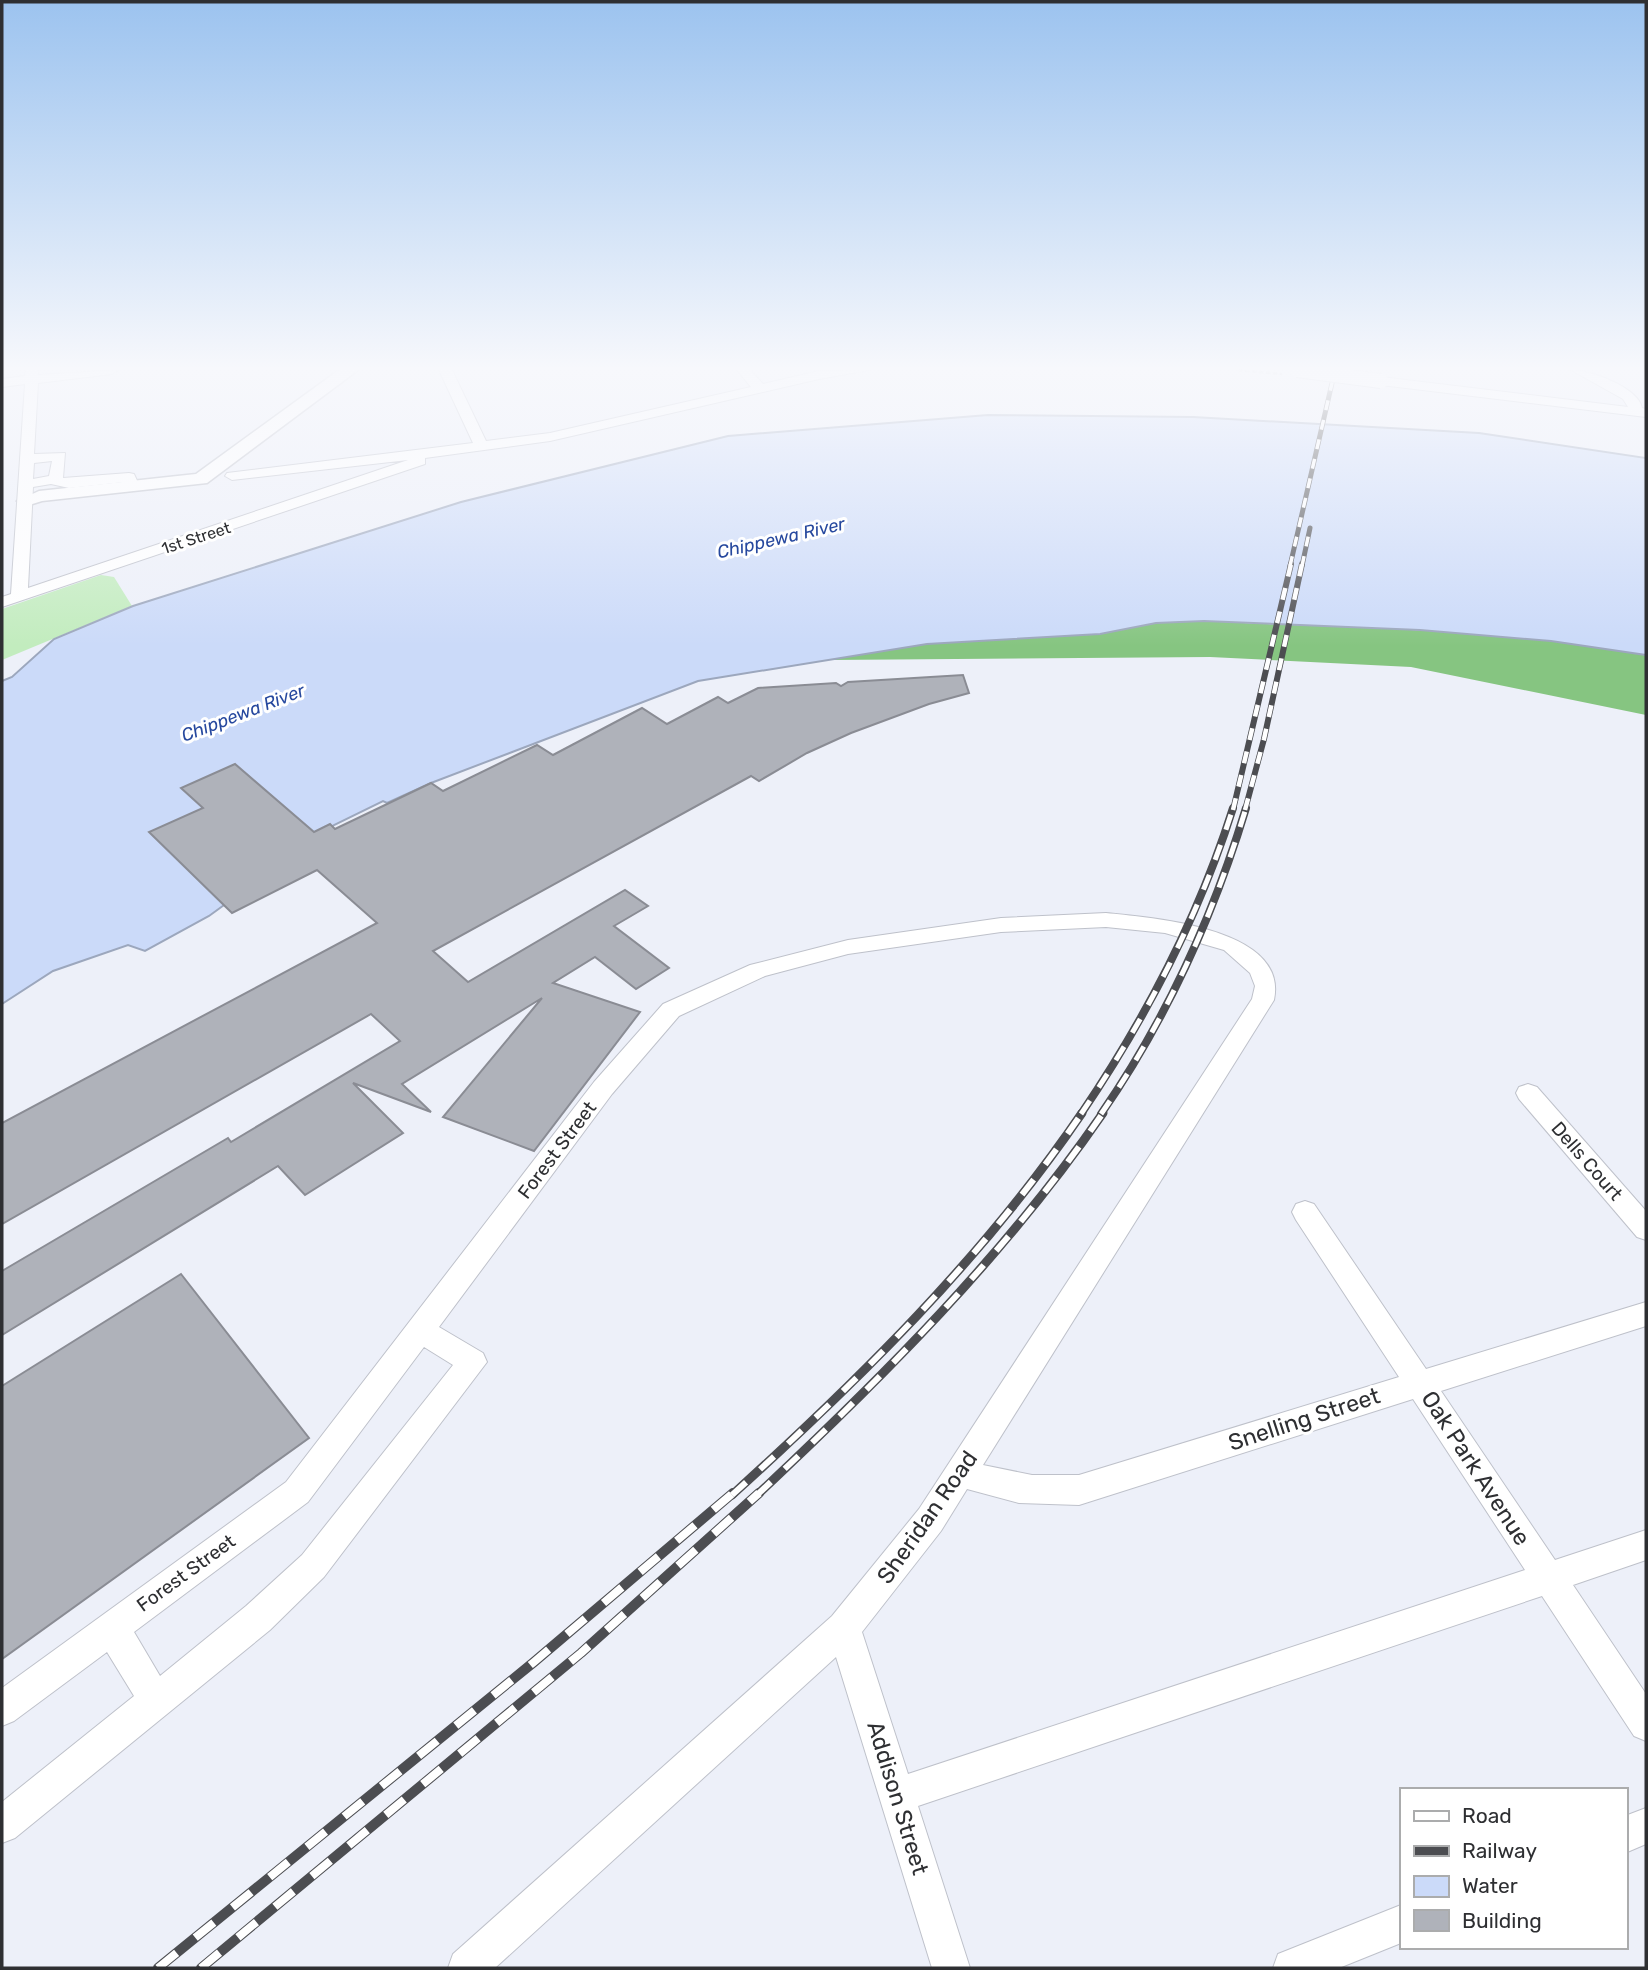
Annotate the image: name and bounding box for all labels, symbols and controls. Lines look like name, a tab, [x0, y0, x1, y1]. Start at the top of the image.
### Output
water label: Chippewa River	[715, 512, 848, 563]
street label: 1st Street	[159, 518, 233, 558]
water label: Chippewa River	[178, 679, 309, 747]
street label: Forest Street	[513, 1096, 601, 1203]
street label: Dells Court	[1547, 1117, 1628, 1206]
street label: Snelling Street	[1225, 1381, 1383, 1457]
street label: Oak Park Avenue	[1416, 1385, 1536, 1551]
street label: Sheridan Road	[871, 1445, 983, 1589]
street label: Forest Street	[132, 1529, 240, 1616]
street label: Addison Street	[861, 1718, 935, 1878]
legend	[1400, 1788, 1627, 1949]
text: Road	[1462, 1803, 1512, 1828]
text: Railway	[1462, 1838, 1537, 1863]
text: Water	[1462, 1873, 1518, 1898]
text: Building	[1462, 1908, 1542, 1933]

